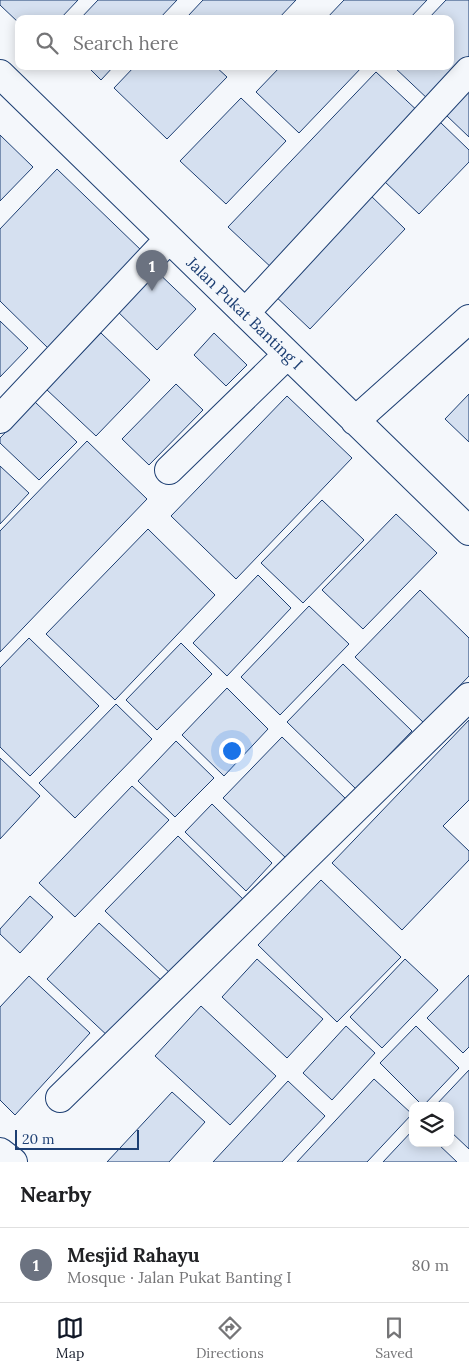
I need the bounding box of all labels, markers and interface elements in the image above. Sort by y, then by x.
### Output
search box [15,15,454,70]
icon: search [33,29,61,57]
text: Search here [73,31,179,55]
pin: 1 [136,250,168,291]
street label: Jalan Pukat Banting I [182,252,307,374]
your location [219,738,245,764]
map controls [409,1102,454,1147]
button: layers [409,1102,454,1147]
scale bar [15,1127,139,1150]
text: 20 m [22,1130,54,1148]
text: Nearby [20,1181,91,1208]
text: Mesjid Rahayu [67,1243,199,1267]
text: 1 [33,1255,39,1275]
text: 80 m [412,1255,449,1275]
text: Mosque · Jalan Pukat Banting I [67,1267,292,1287]
tab: Map [56,1314,84,1362]
tab: Directions [196,1314,264,1362]
tab: Saved [375,1314,413,1362]

